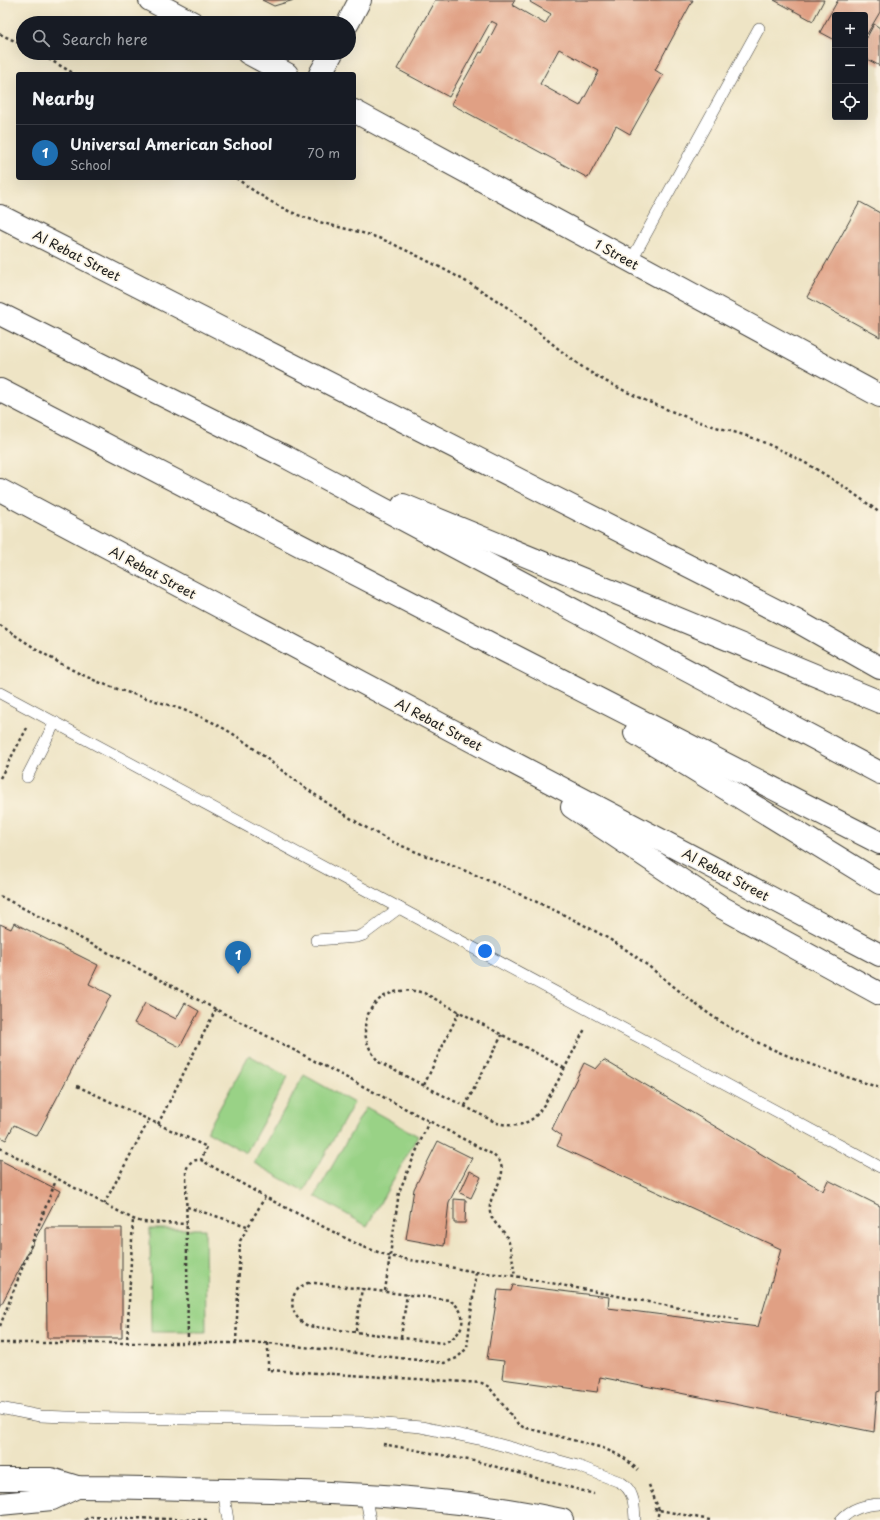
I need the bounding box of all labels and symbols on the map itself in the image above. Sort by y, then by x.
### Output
street label: Al Rebat Street [30,225,124,285]
street label: 1 Street [591,234,643,274]
street label: Al Rebat Street [106,541,200,603]
street label: Al Rebat Street [392,693,486,755]
street label: Al Rebat Street [679,843,773,905]
pin: 1 [225,941,251,974]
your location [475,941,495,961]

